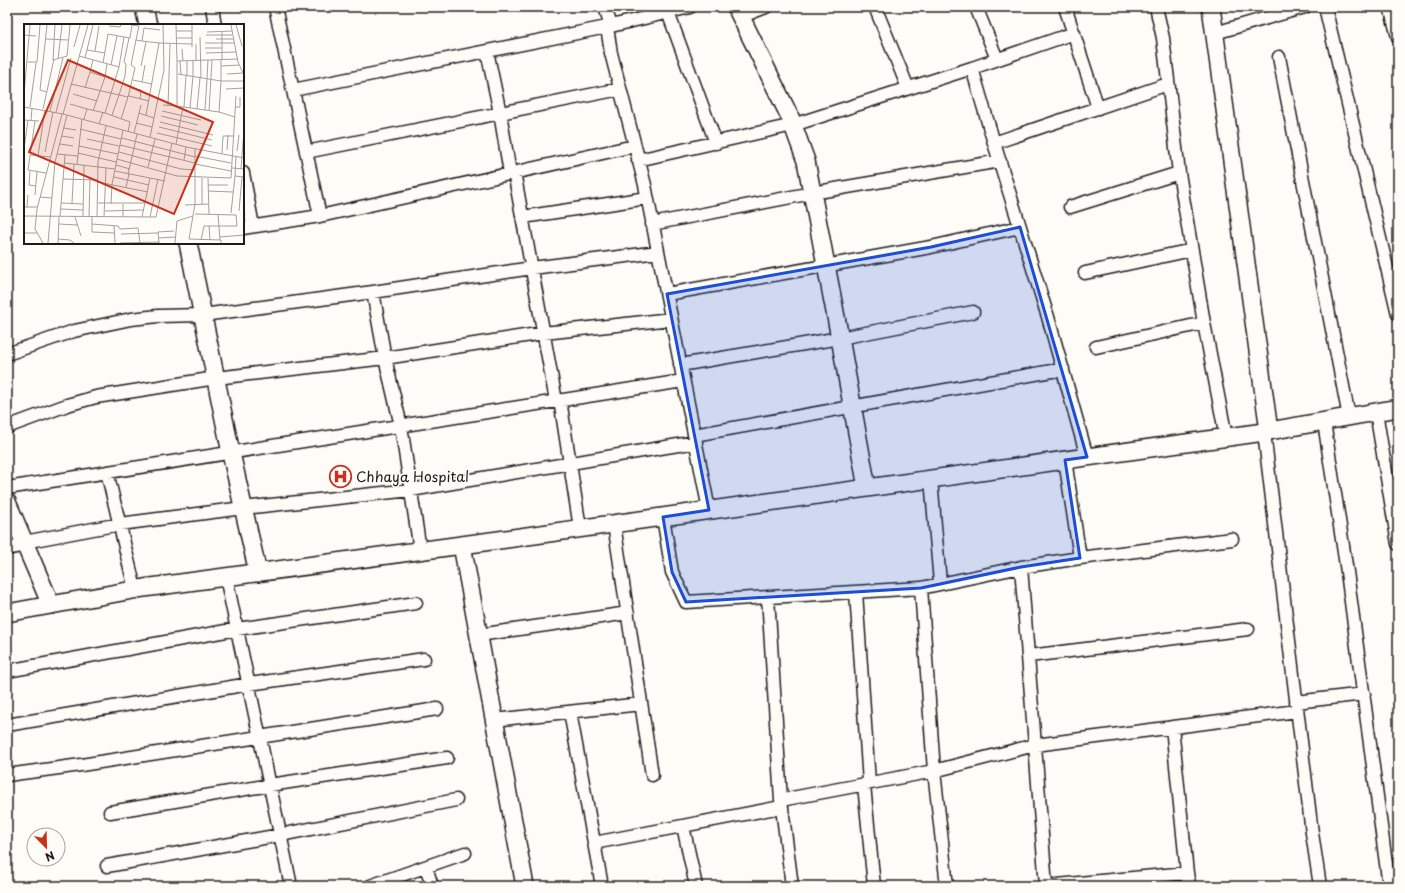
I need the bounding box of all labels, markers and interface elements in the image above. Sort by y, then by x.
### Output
inset map [24,24,244,244]
hospital icon: Chhaya Hospital [328,464,354,490]
place label: Chhaya Hospital [356,466,469,487]
north arrow [26,827,66,867]
text: N [43,847,57,866]

